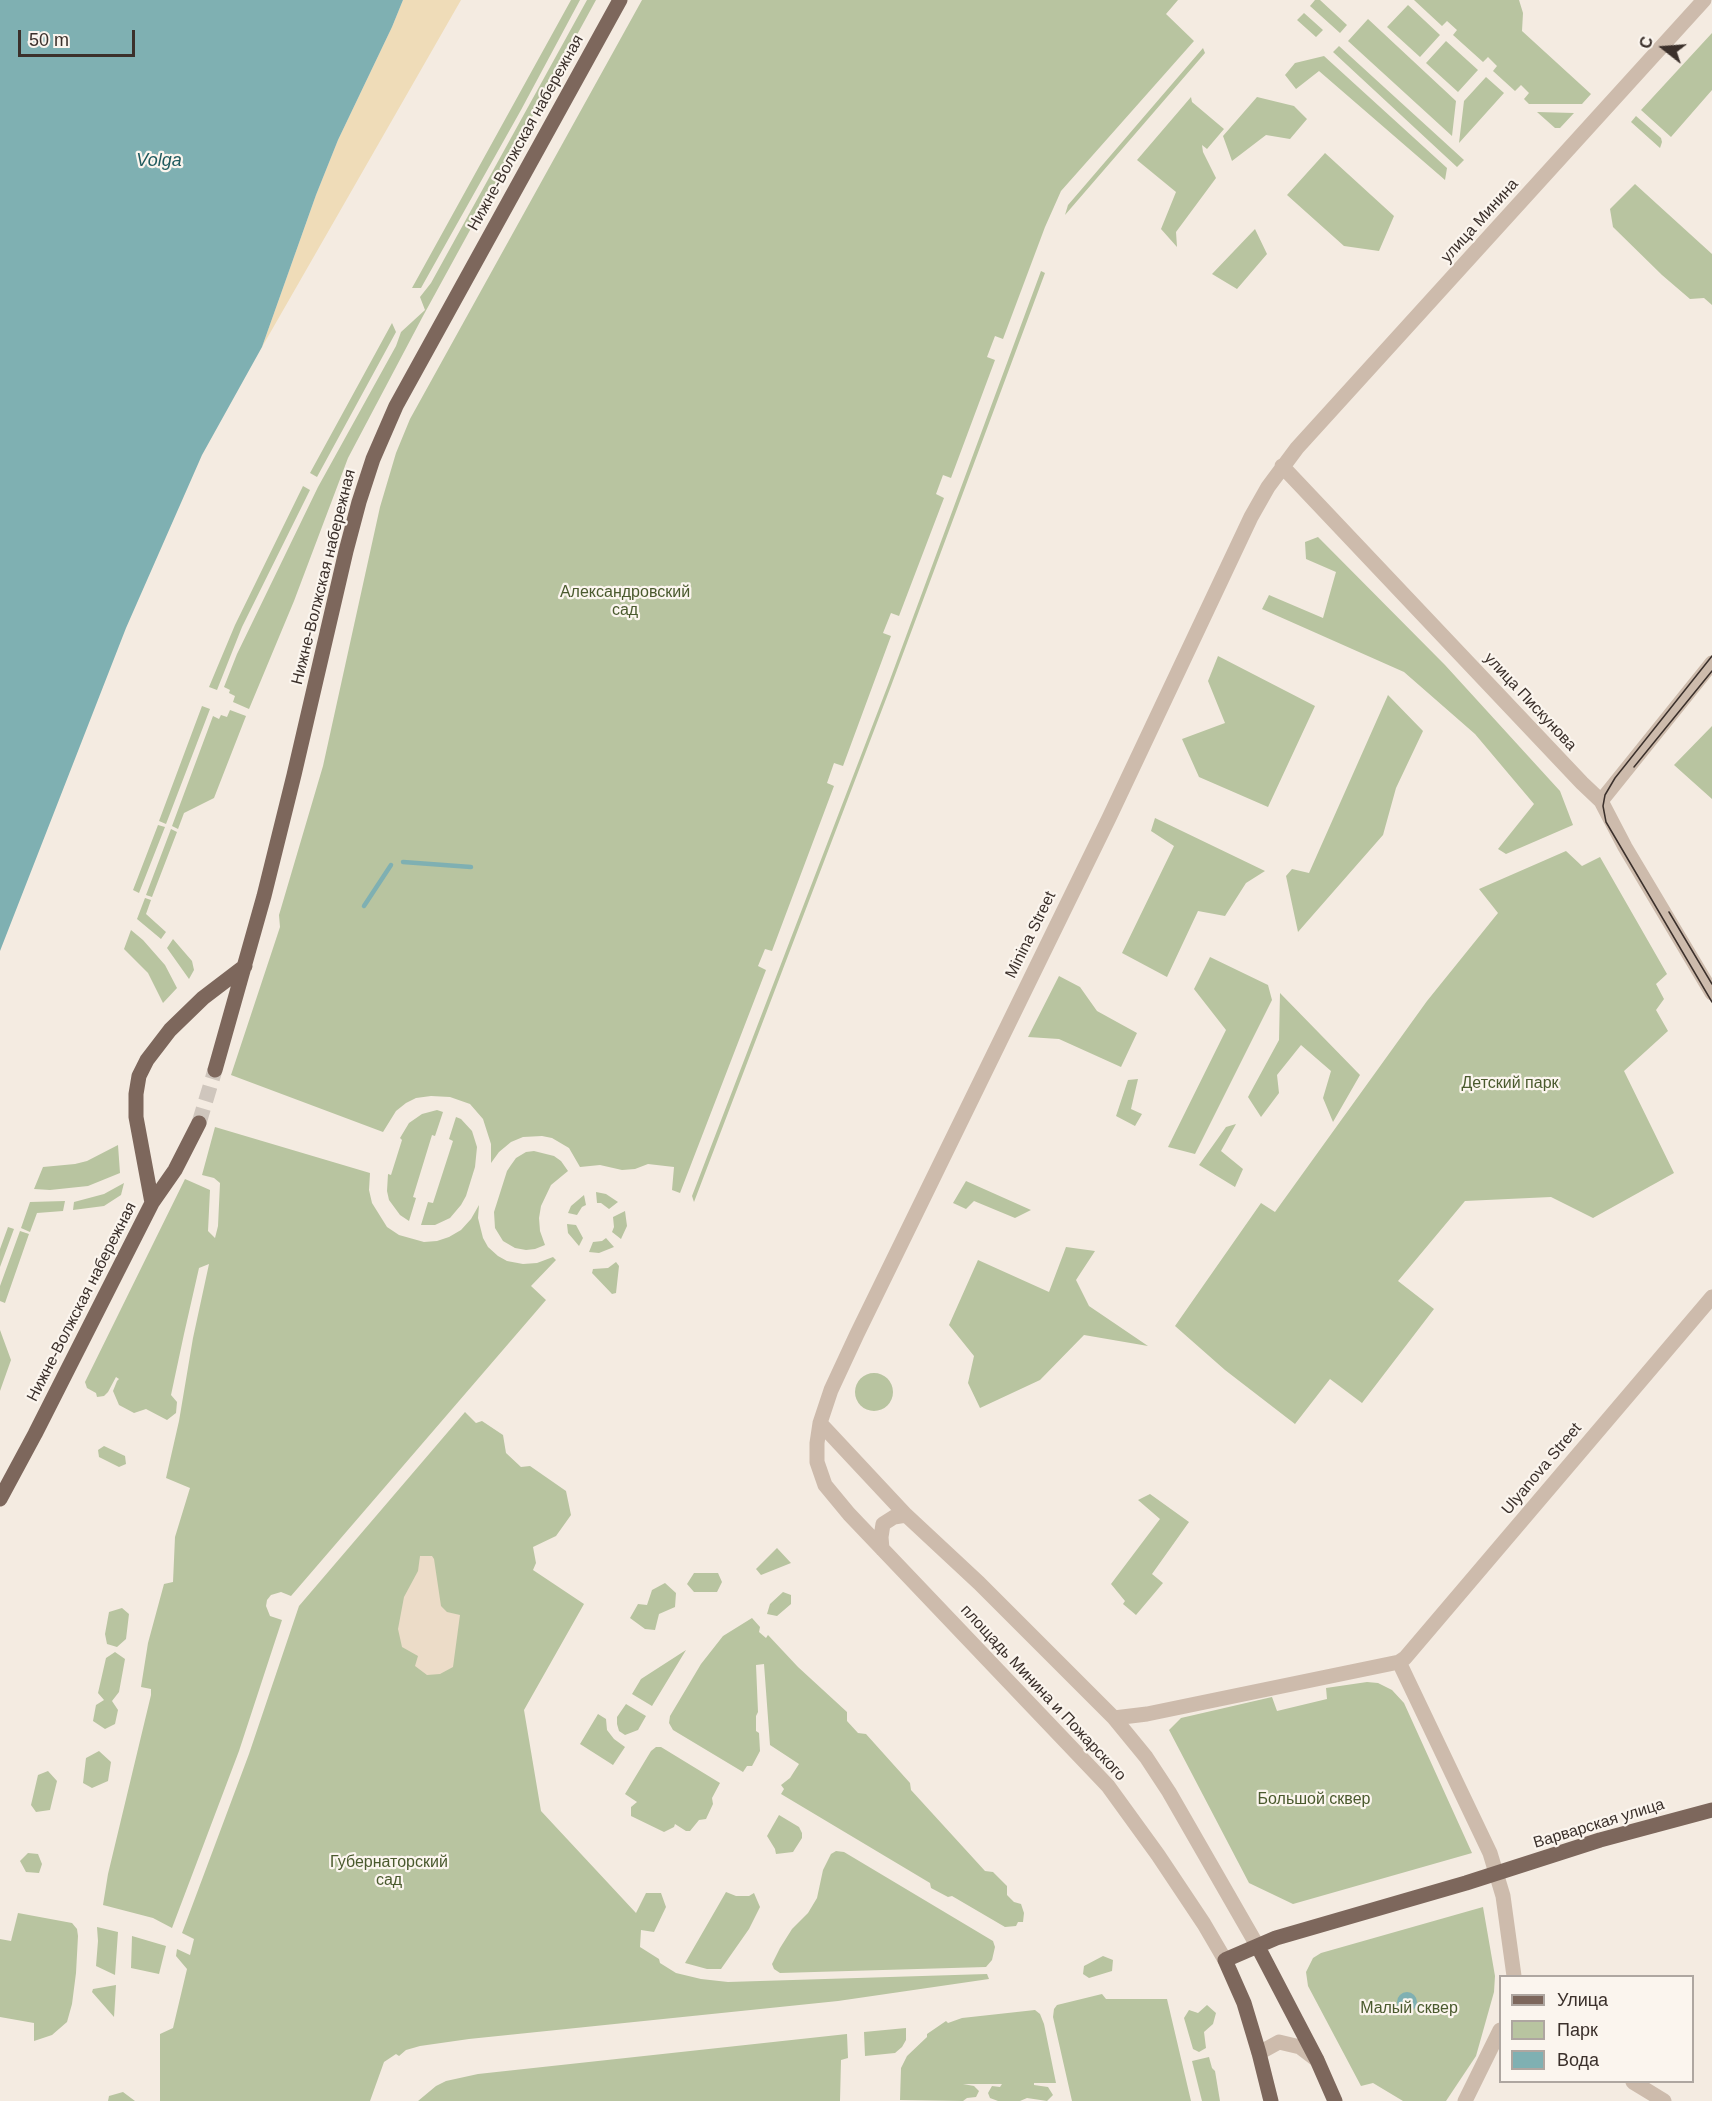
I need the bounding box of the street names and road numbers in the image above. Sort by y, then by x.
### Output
street label: Нижне-Волжская набережная [464,32,588,234]
street label: улица Минина [1437,175,1523,267]
street label: Нижне-Волжская набережная [288,467,360,687]
street label: улица Пискунова [1480,649,1580,755]
street label: Minina Street [1002,888,1060,982]
street label: Нижне-Волжская набережная [23,1199,141,1405]
street label: Ulyanova Street [1498,1419,1586,1519]
street label: площадь Минина и Пожарского [956,1601,1130,1785]
street label: Варварская улица [1531,1795,1667,1853]

